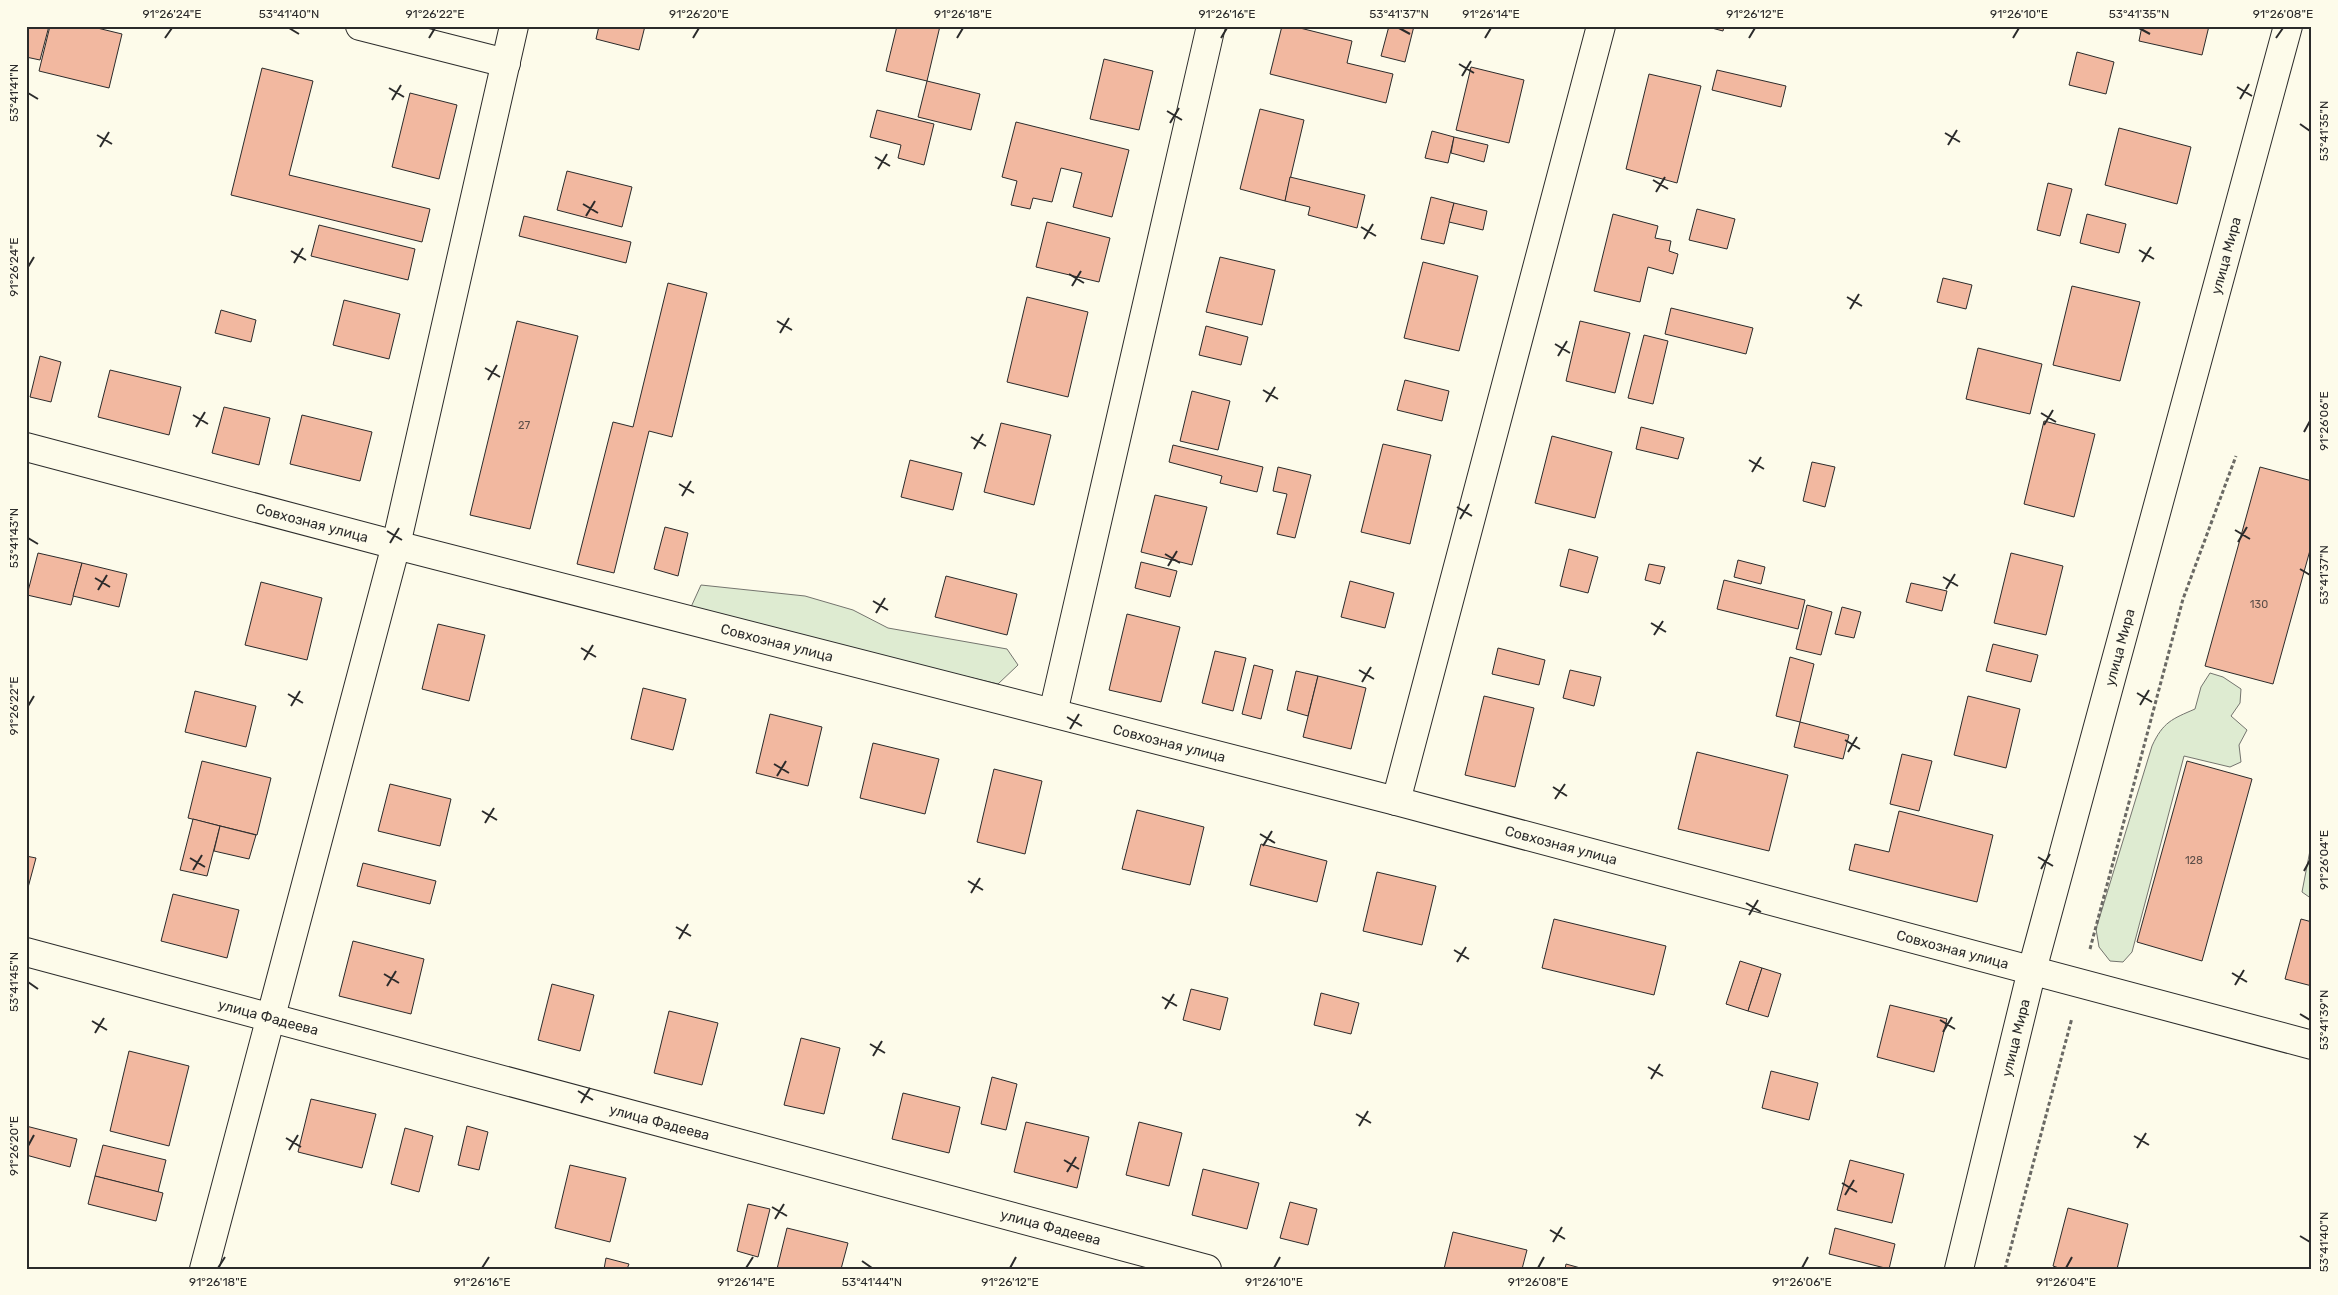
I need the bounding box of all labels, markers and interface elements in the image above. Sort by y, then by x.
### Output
text: 91°26'24"E [142,7,202,21]
text: 53°41'40"N [259,7,319,21]
text: 91°26'22"E [405,7,465,21]
text: 91°26'20"E [669,7,729,21]
text: 91°26'18"E [934,7,992,21]
text: 91°26'16"E [1198,7,1256,21]
text: 53°41'37"N [1369,7,1429,21]
text: 91°26'14"E [1462,7,1520,21]
text: 91°26'12"E [1726,7,1784,21]
text: 91°26'10"E [1990,7,2048,21]
text: 53°41'35"N [2109,7,2169,21]
text: 91°26'08"E [2253,7,2313,21]
text: 53°41'41"N [7,64,21,122]
text: 53°41'35"N [2317,101,2331,161]
street label: улица Мира [2208,215,2245,296]
text: 91°26'24"E [7,237,21,297]
text: 91°26'06"E [2317,391,2331,451]
house number: 27 [518,419,530,432]
street label: Совхозная улица [254,500,370,546]
text: 53°41'43"N [7,508,21,568]
text: 53°41'37"N [2317,545,2331,605]
house number: 130 [2250,598,2268,611]
street label: улица Мира [2101,607,2139,688]
street label: Совхозная улица [719,620,835,666]
text: 91°26'22"E [7,676,21,736]
street label: Совхозная улица [1111,721,1227,766]
street label: Совхозная улица [1503,822,1619,869]
text: 91°26'04"E [2317,830,2331,890]
house number: 128 [2185,854,2203,867]
street label: Совхозная улица [1894,927,2011,973]
text: 53°41'45"N [7,952,21,1012]
text: 53°41'39"N [2317,990,2331,1050]
street label: улица Фадеева [216,996,320,1039]
street label: улица Мира [1998,997,2034,1079]
street label: улица Фадеева [607,1101,711,1144]
text: 91°26'20"E [7,1116,21,1176]
street label: улица Фадеева [999,1206,1103,1249]
text: 53°41'40"N [2317,1212,2331,1272]
text: 91°26'18"E [189,1275,247,1289]
text: 91°26'16"E [453,1275,511,1289]
text: 91°26'14"E [717,1275,775,1289]
text: 53°41'44"N [842,1275,902,1289]
text: 91°26'12"E [981,1275,1039,1289]
text: 91°26'10"E [1245,1275,1303,1289]
text: 91°26'08"E [1508,1275,1568,1289]
text: 91°26'06"E [1772,1275,1832,1289]
text: 91°26'04"E [2036,1275,2096,1289]

